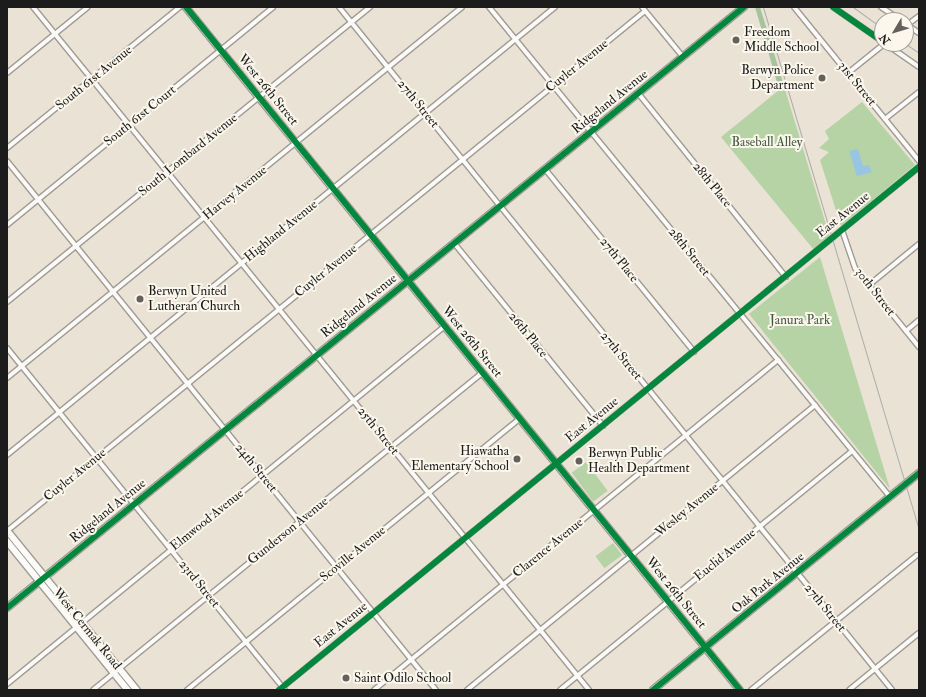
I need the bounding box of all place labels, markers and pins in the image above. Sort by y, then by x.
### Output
place label: Freedom Middle School [744,25,819,56]
marker: Freedom Middle School [731,35,741,45]
place label: Berwyn Police Department [741,63,814,94]
marker: Berwyn Police Department [817,73,827,83]
place label: Berwyn United Lutheran Church [148,284,240,315]
marker: Berwyn United Lutheran Church [135,294,145,304]
place label: Hiawatha Elementary School [411,444,509,475]
place label: Berwyn Public Health Department [588,446,690,477]
marker: Hiawatha Elementary School [512,454,522,464]
marker: Berwyn Public Health Department [573,455,585,467]
place label: Saint Odilo School [354,670,451,686]
marker: Saint Odilo School [341,673,351,683]

